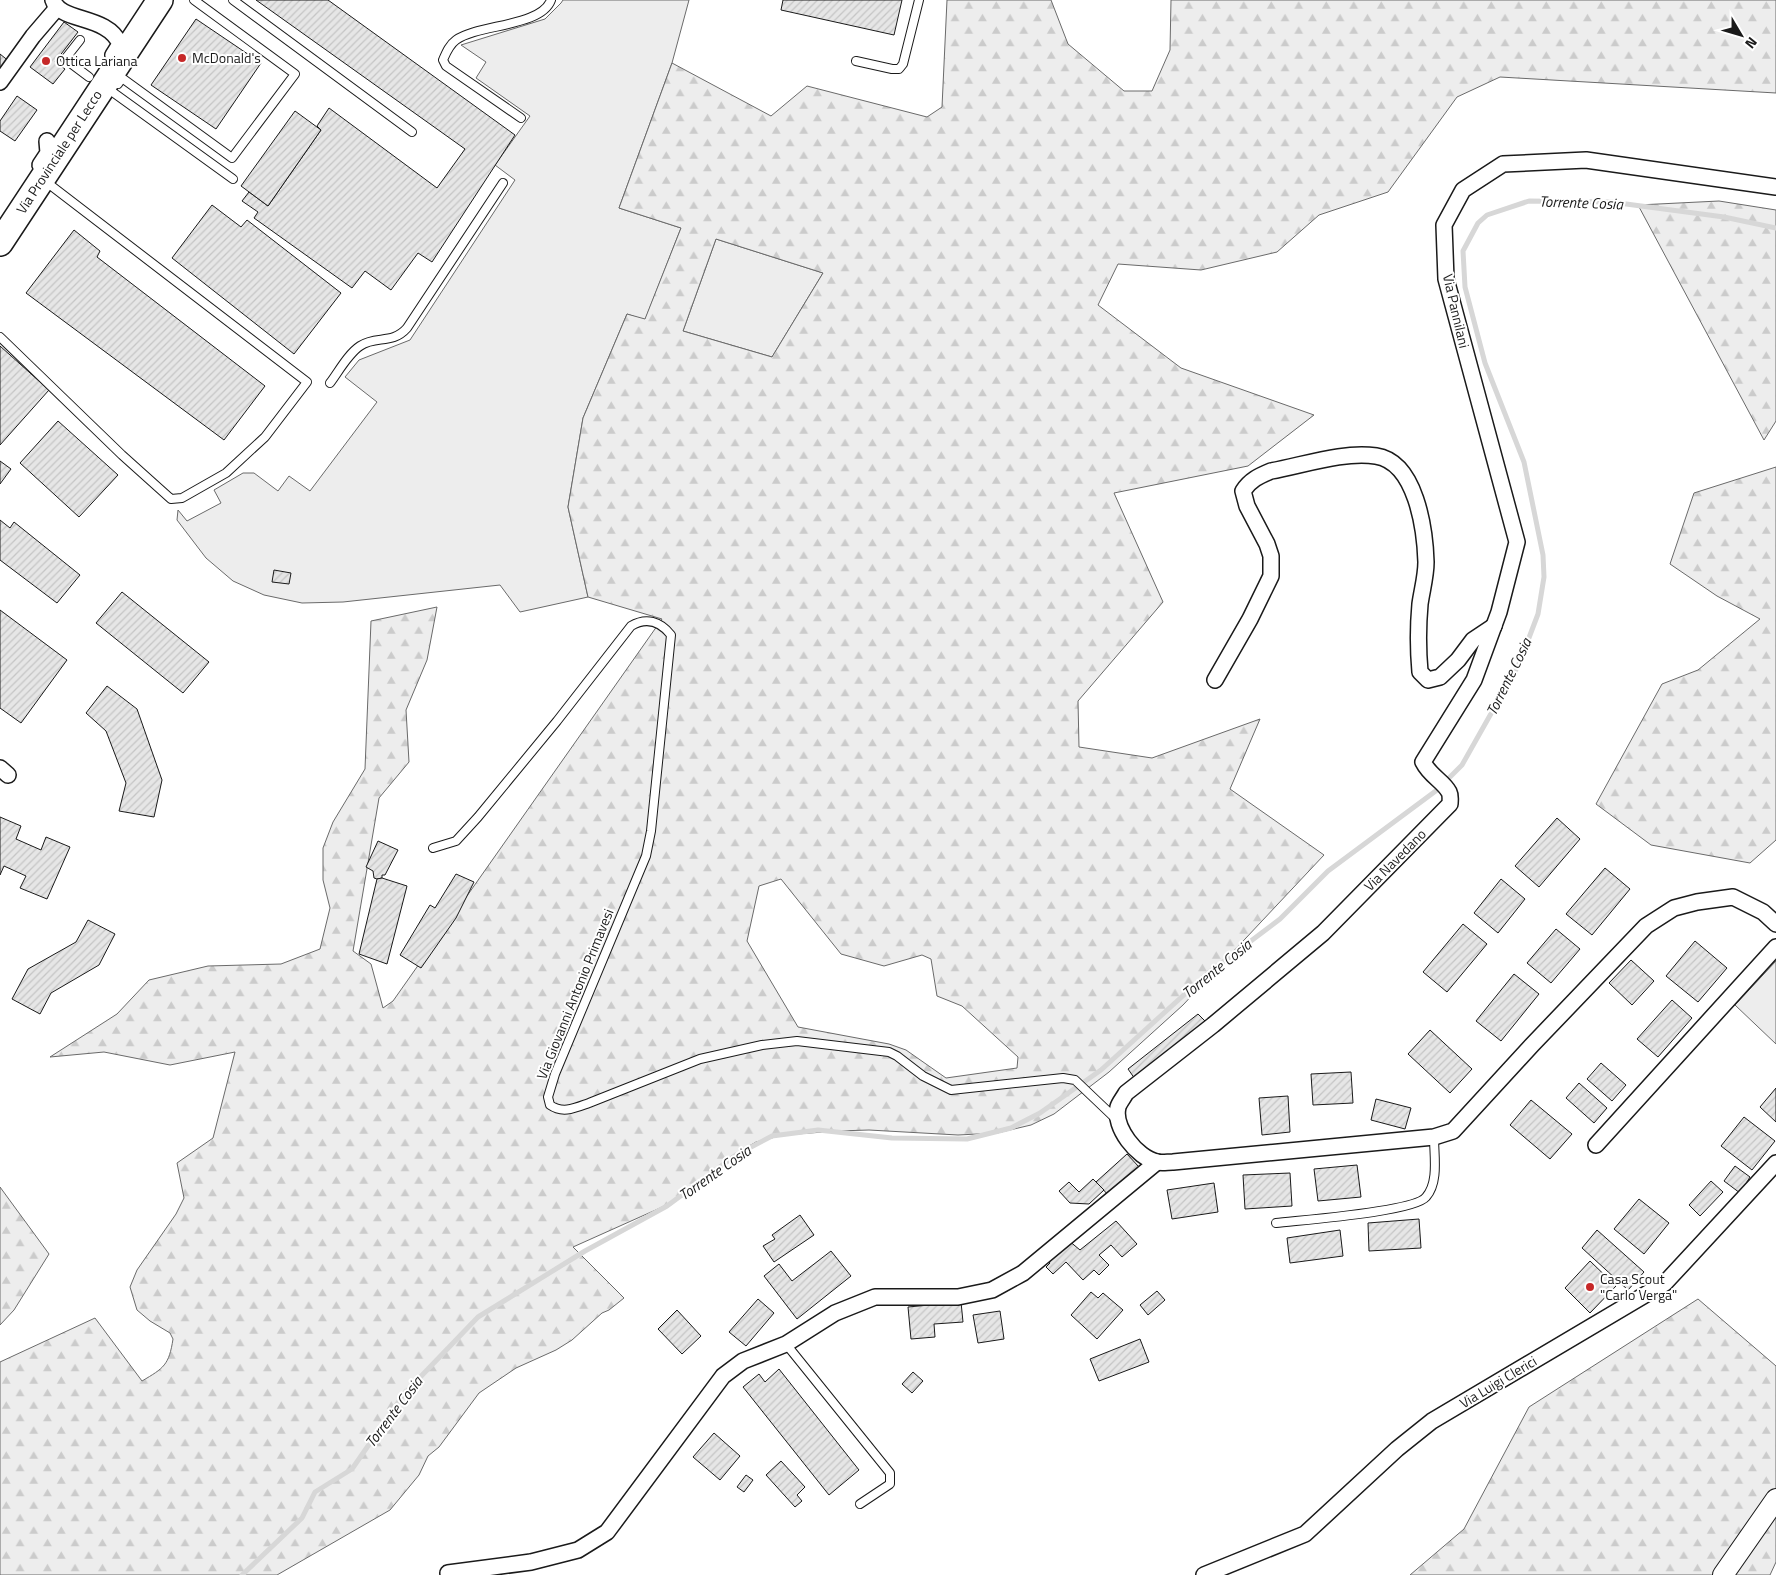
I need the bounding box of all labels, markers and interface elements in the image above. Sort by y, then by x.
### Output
north arrow [1716,10,1766,60]
text: N [1740,33,1763,54]
place label: McDonald's [192,47,261,68]
place label: Ottica Lariana [56,50,138,71]
marker: McDonald's [176,52,188,64]
marker: Ottica Lariana [40,55,52,67]
street label: Via Provinciale per Lecco [11,86,107,218]
water label: Torrente Cosia [1539,190,1625,216]
street label: Via Pannilani [1438,272,1475,350]
water label: Torrente Cosia [1480,633,1538,719]
street label: Via Navedano [1359,824,1431,896]
street label: Via Giovanni Antonio Primavesi [531,905,618,1082]
water label: Torrente Cosia [1177,932,1258,1004]
water label: Torrente Cosia [674,1138,757,1206]
place label: Casa Scout "Carlo Verga" [1600,1268,1677,1305]
marker: Casa Scout "Carlo Verga" [1584,1281,1596,1293]
street label: Via Luigi Clerici [1455,1350,1540,1413]
water label: Torrente Cosia [359,1370,429,1452]

